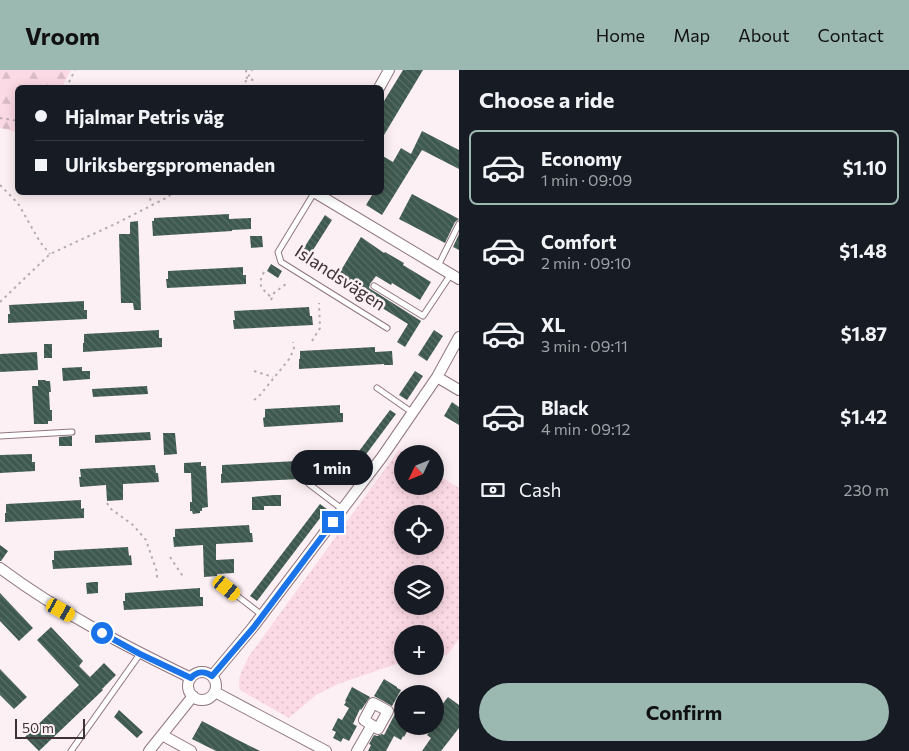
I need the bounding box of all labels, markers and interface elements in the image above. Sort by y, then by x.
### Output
text: Vroom [25,21,100,50]
text: Home [596,24,645,46]
text: Map [673,24,710,46]
text: About [738,24,790,46]
text: Contact [818,24,884,46]
text: Choose a ride [479,86,614,113]
text: Hjalmar Petris väg [65,105,224,128]
icon: car [481,145,526,190]
text: Economy [541,147,622,170]
text: Ulriksbergspromenaden [65,153,275,176]
text: $1.10 [843,156,887,179]
text: 1 min · 09:09 [541,170,632,189]
icon: car [481,228,526,273]
text: Comfort [541,230,617,253]
text: $1.48 [839,239,887,262]
street label: Islandsvägen [291,240,390,315]
text: 2 min · 09:10 [541,253,631,272]
icon: car [481,311,526,356]
text: XL [541,313,566,336]
text: $1.87 [841,322,887,345]
text: 3 min · 09:11 [541,336,628,355]
icon: car [481,394,526,439]
text: Black [541,396,589,419]
text: $1.42 [840,405,887,428]
text: 4 min · 09:12 [541,419,630,438]
north arrow [394,445,444,495]
map controls [394,445,444,735]
callout: 1 min [292,450,374,484]
text: 1 min [313,458,351,477]
icon: cash [479,476,507,504]
text: Cash [519,478,561,501]
text: 230 m [844,480,889,499]
button: locate [394,505,444,555]
route end [322,511,344,533]
button: layers [394,565,444,615]
car [210,573,243,603]
car [44,596,77,624]
route start [91,622,113,644]
button: + [394,625,444,675]
button: Confirm [479,683,889,741]
button: − [394,685,444,735]
scale bar [15,716,85,739]
text: 50 m [22,719,54,736]

